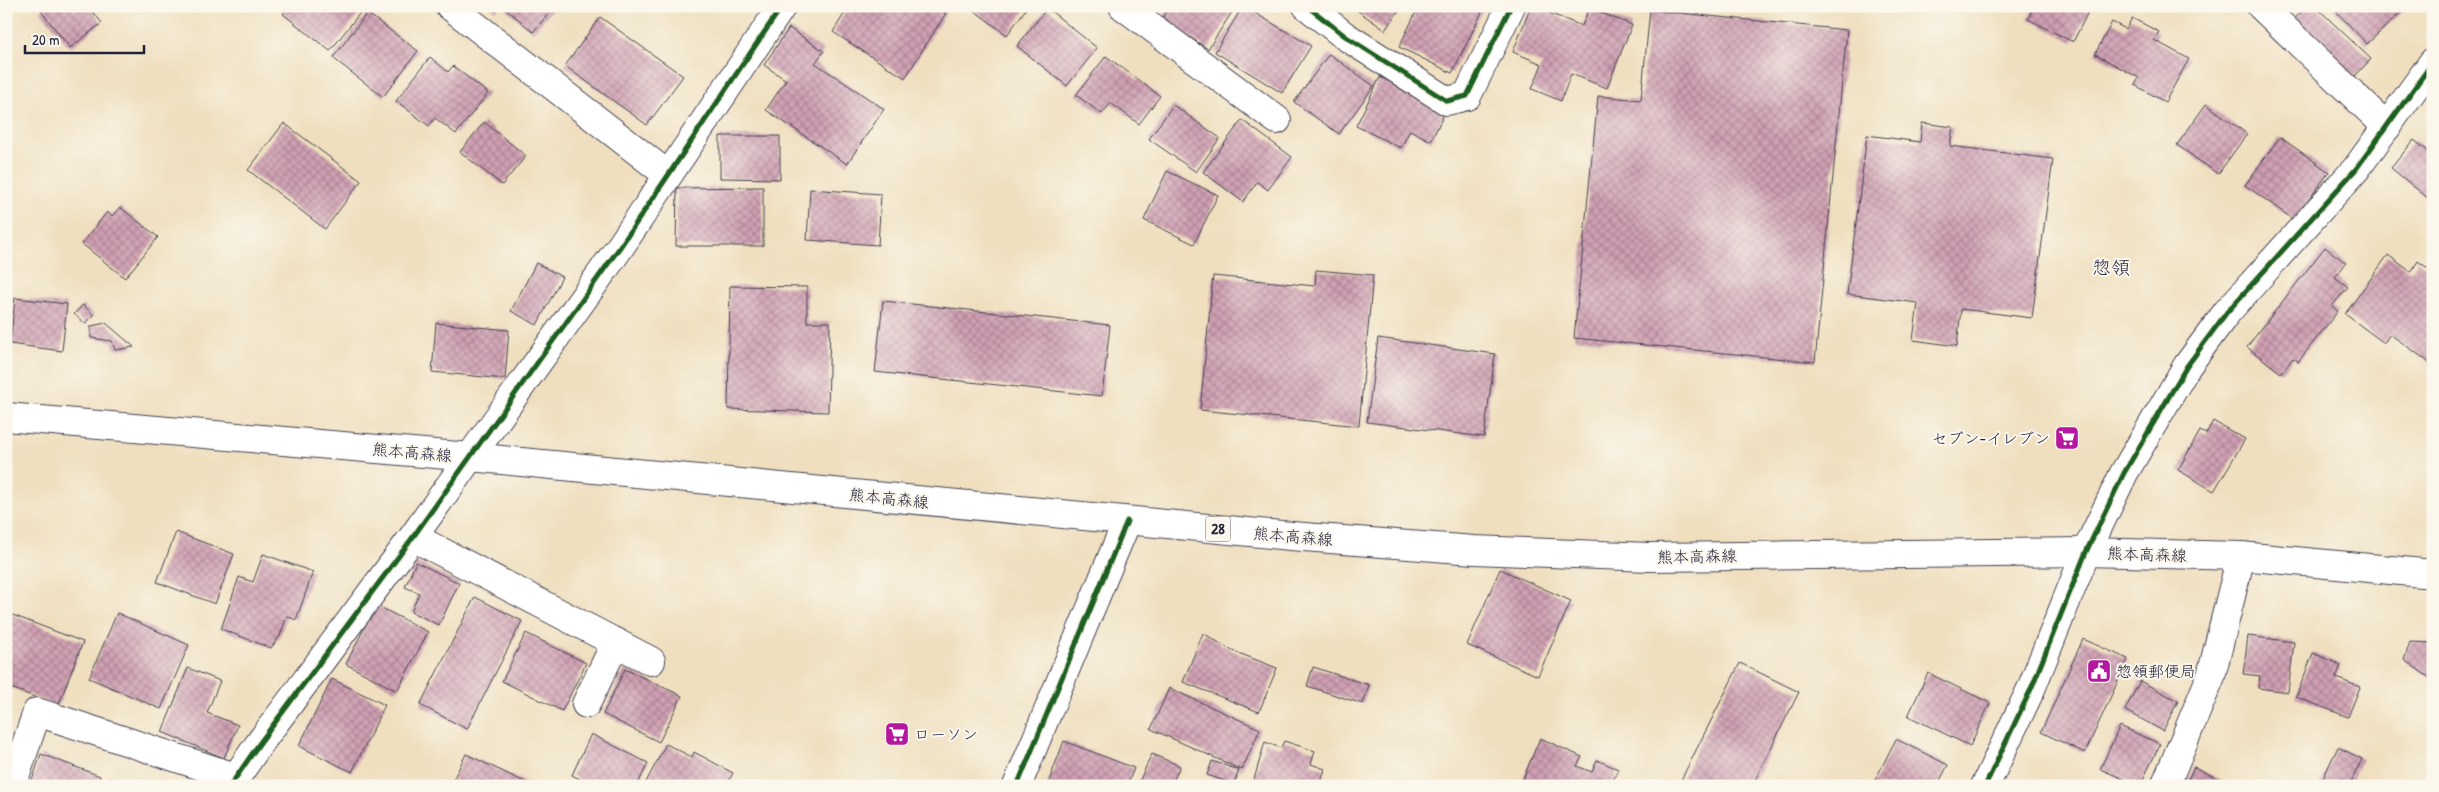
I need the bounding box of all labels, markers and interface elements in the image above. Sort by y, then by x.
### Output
scale bar [25,22,144,54]
text: 20 m [32,29,59,50]
district label: 惣領 [2092,254,2130,280]
supermarket icon: セブン-イレブン [2054,425,2080,451]
place label: セブン-イレブン [1932,427,2050,449]
street label: 熊本高森線 [371,438,453,466]
street label: 熊本高森線 [848,483,930,513]
road number: 28 [1206,516,1230,542]
street label: 熊本高森線 [1252,522,1334,550]
street label: 熊本高森線 [2107,542,2187,566]
street label: 熊本高森線 [1657,544,1737,568]
public building icon: 惣領郵便局 [2086,658,2112,684]
place label: 惣領郵便局 [2116,660,2196,682]
supermarket icon: ローソン [884,721,910,747]
place label: ローソン [914,723,978,745]

